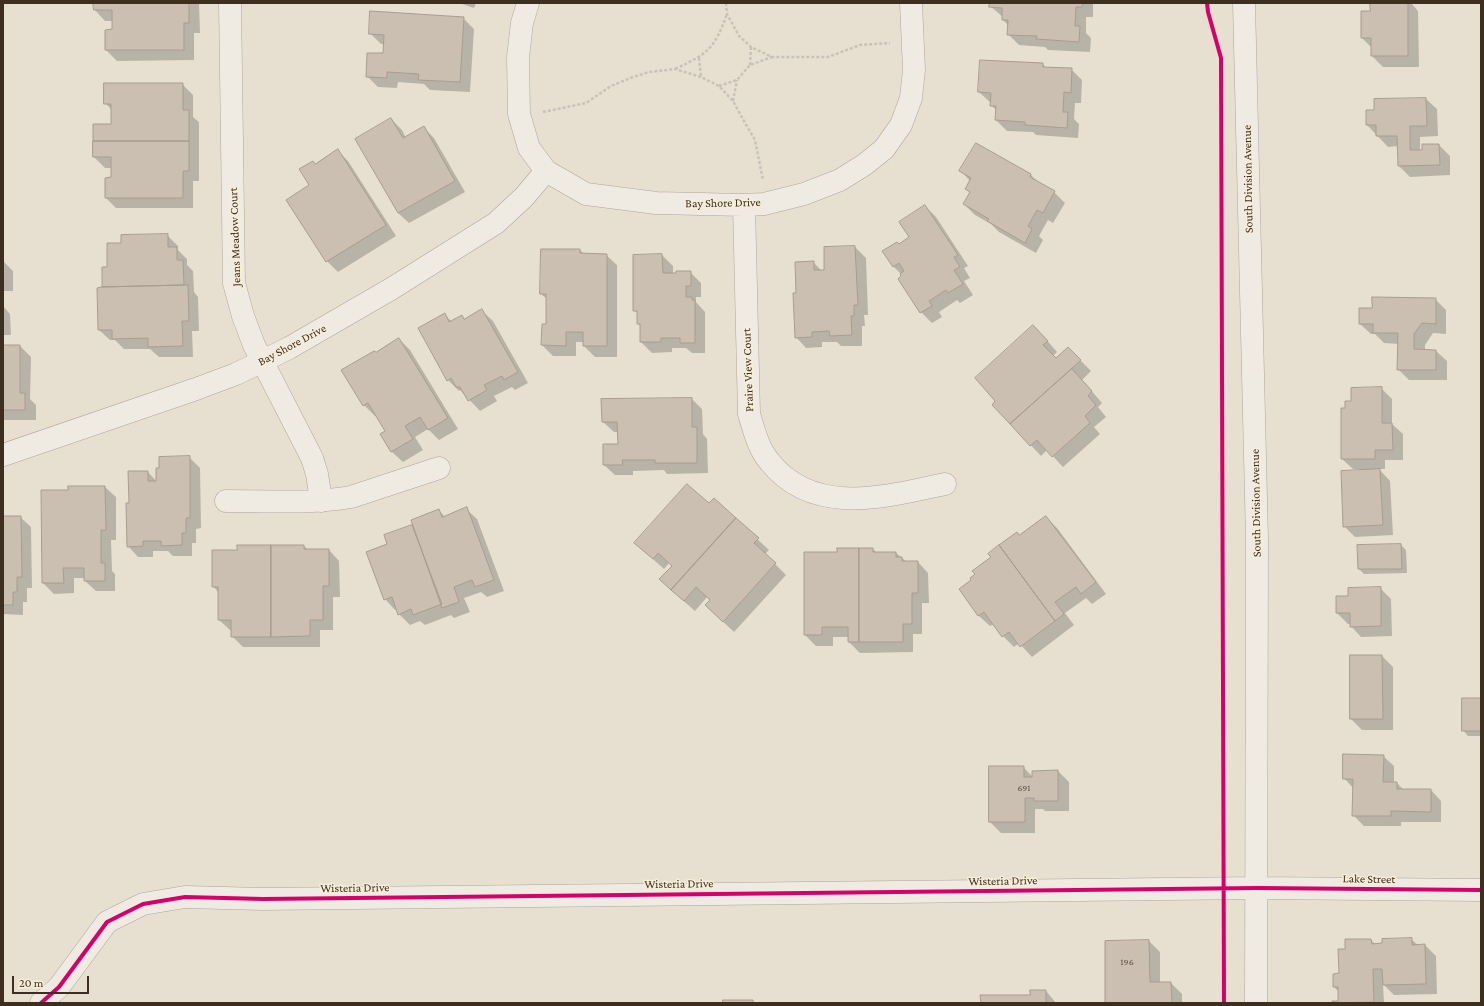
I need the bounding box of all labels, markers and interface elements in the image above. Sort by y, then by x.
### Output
street label: South Division Avenue [1240,125,1256,233]
street label: Jeans Meadow Court [226,187,244,287]
street label: Bay Shore Drive [685,195,761,211]
street label: Bay Shore Drive [255,321,329,369]
street label: Praire View Court [739,328,757,412]
street label: South Division Avenue [1248,449,1264,557]
house number: 691 [1017,782,1031,794]
street label: Lake Street [1342,871,1396,887]
street label: Wisteria Drive [968,873,1038,889]
street label: Wisteria Drive [644,876,714,892]
street label: Wisteria Drive [320,880,390,896]
house number: 196 [1120,956,1134,968]
scale bar [14,968,91,994]
text: 20 m [19,976,43,990]

